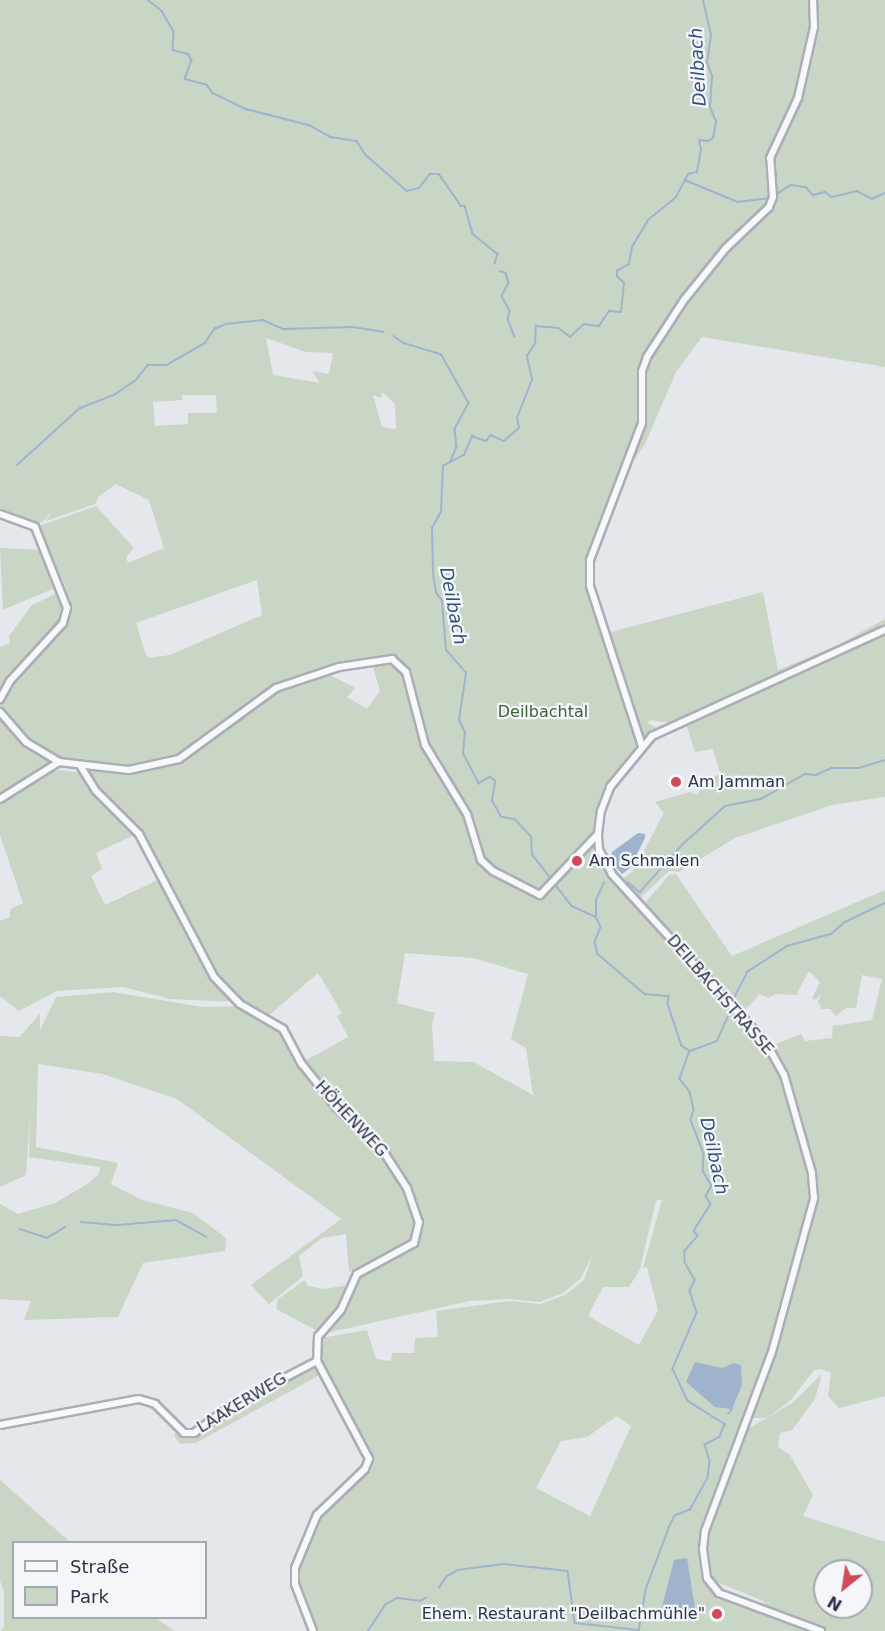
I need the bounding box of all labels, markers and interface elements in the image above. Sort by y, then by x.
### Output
water label: Deilbach [685,27,711,107]
water label: Deilbach [435,565,471,647]
park label: Deilbachtal [498,702,588,722]
place label: Am Jamman [688,772,785,792]
marker: Am Jamman [669,775,683,789]
place label: Am Schmalen [589,851,700,871]
marker: Am Schmalen [570,854,584,868]
street label: DEILBACHSTRASSE [663,931,777,1059]
street label: HÖHENWEG [311,1077,391,1161]
water label: Deilbach [695,1115,733,1197]
street label: LAAKERWEG [194,1369,290,1437]
legend [12,1541,207,1619]
text: Straße [70,1556,129,1577]
north arrow [813,1559,873,1619]
text: Park [70,1586,109,1607]
text: N [824,1592,845,1615]
place label: Ehem. Restaurant "Deilbachmühle" [422,1604,705,1624]
marker: Ehem. Restaurant "Deilbachmühle" [710,1607,724,1621]

